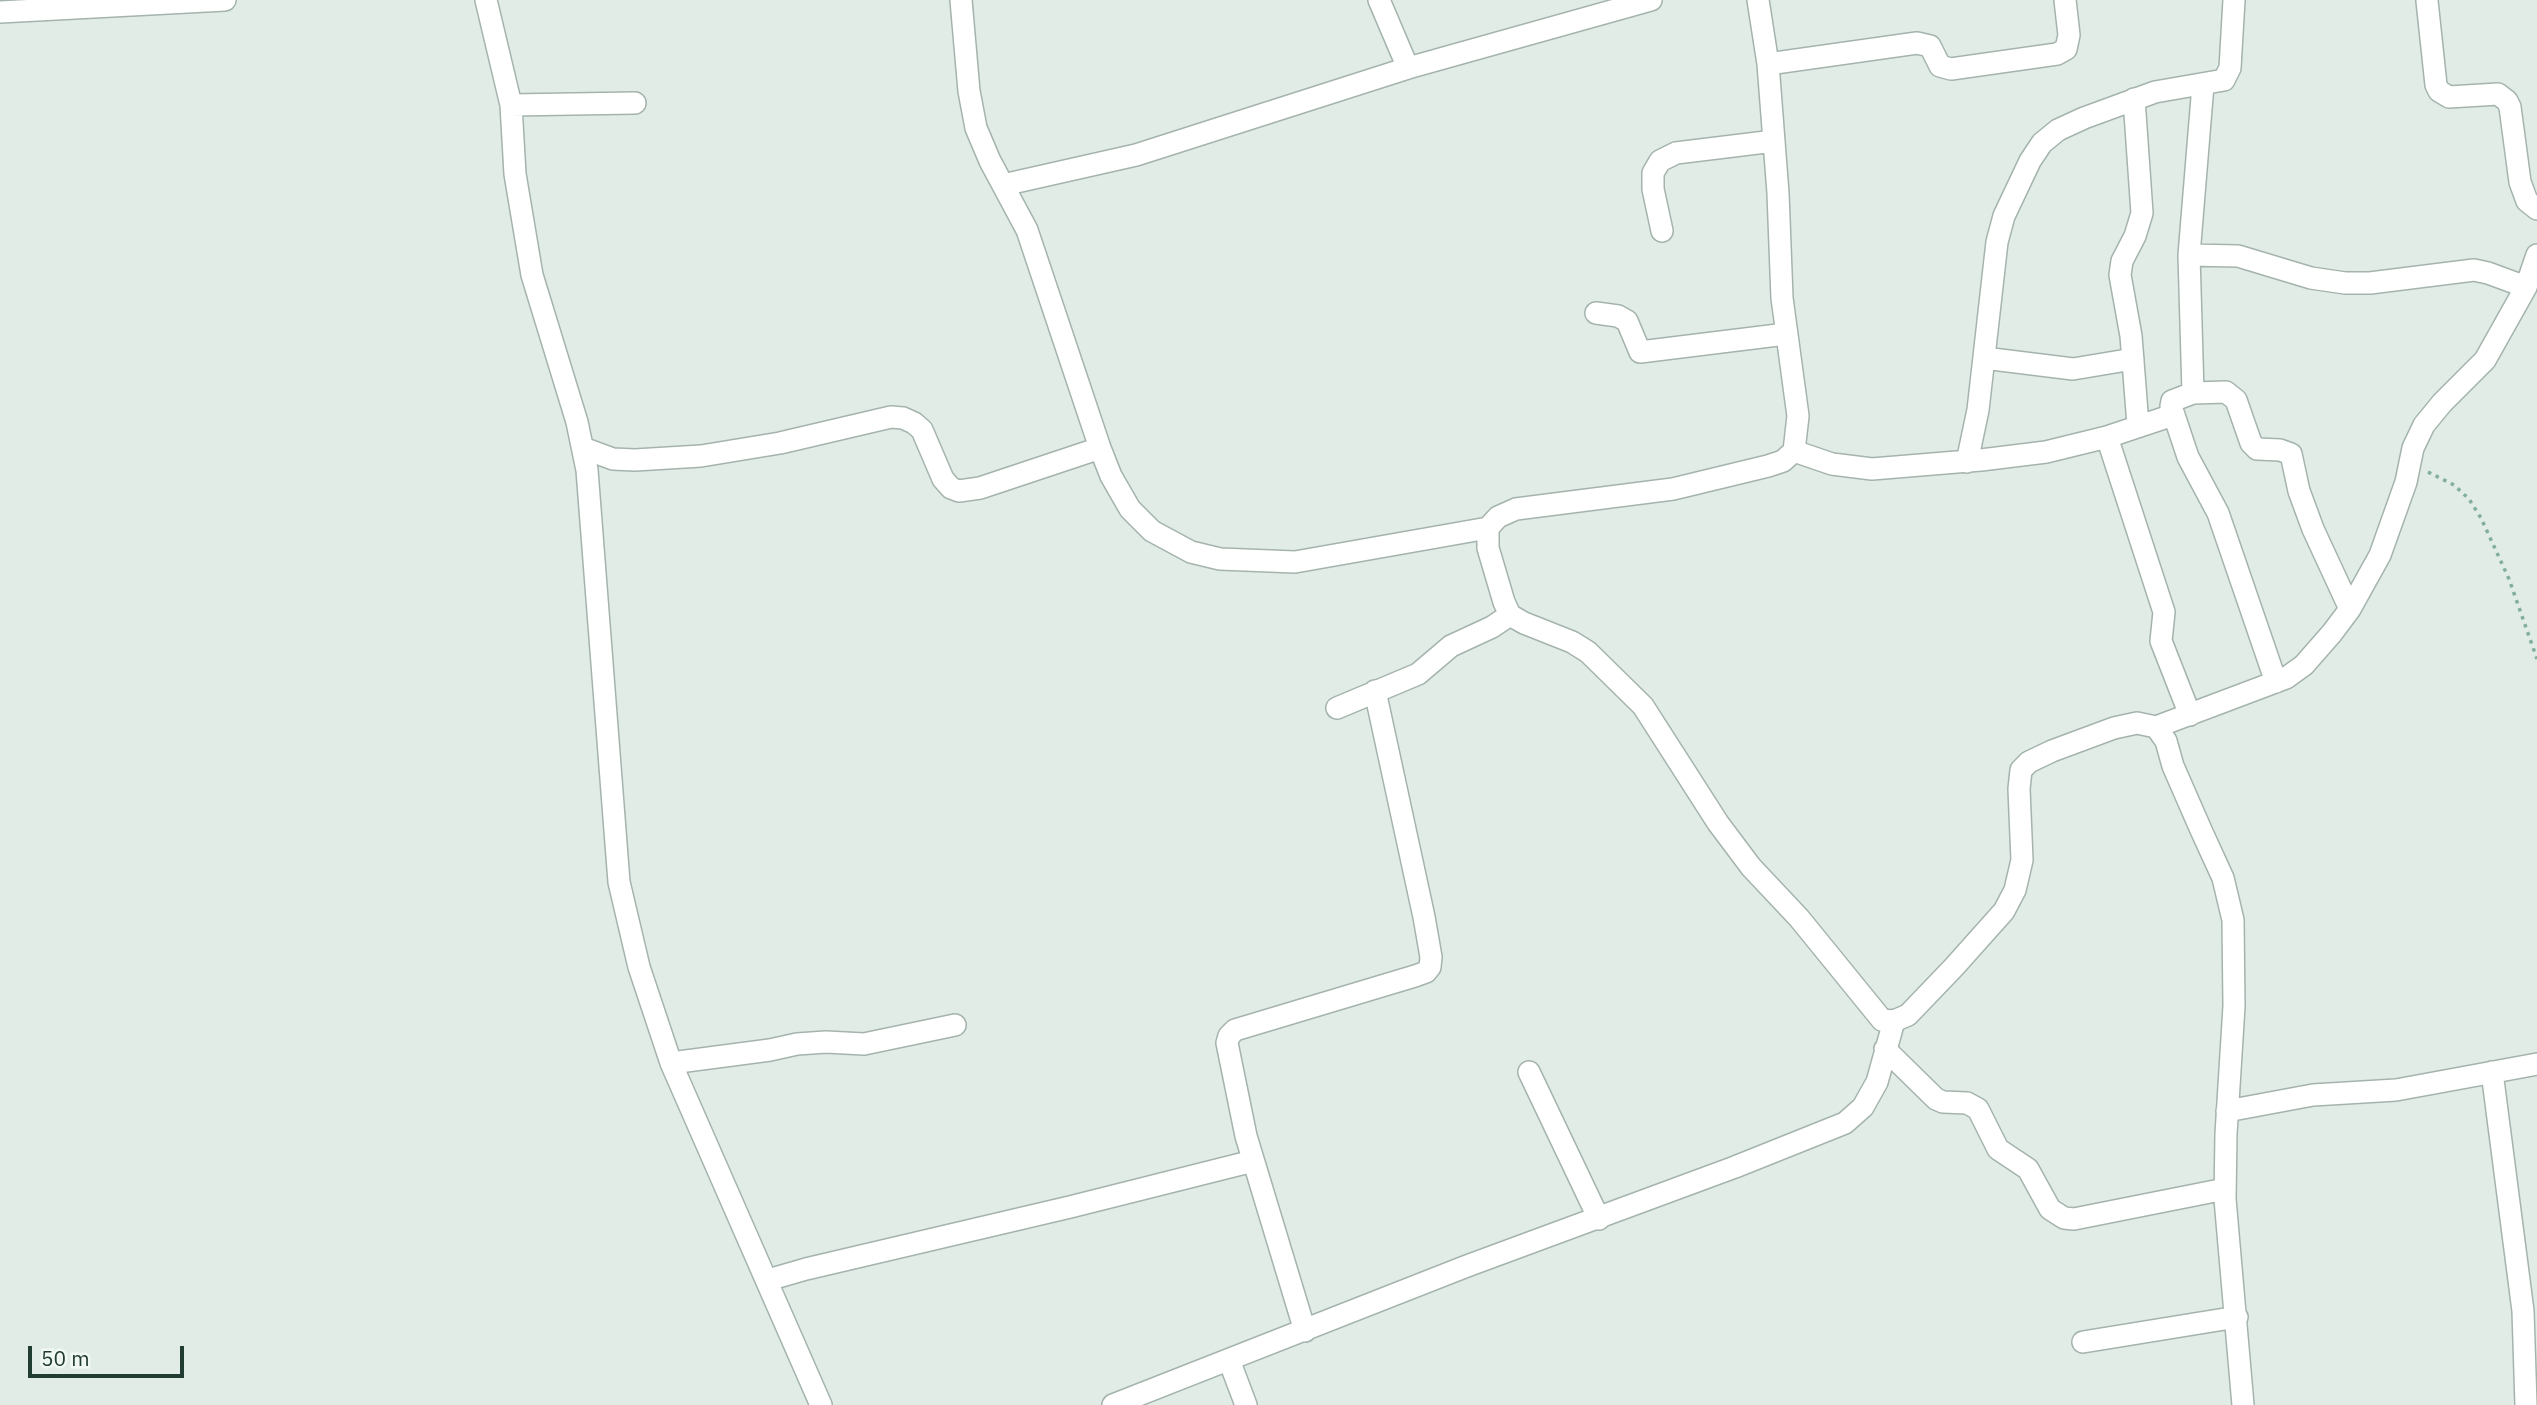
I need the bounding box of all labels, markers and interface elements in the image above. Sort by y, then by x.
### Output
scale bar [32,1332,187,1376]
text: 50 m [41,1344,90,1372]

